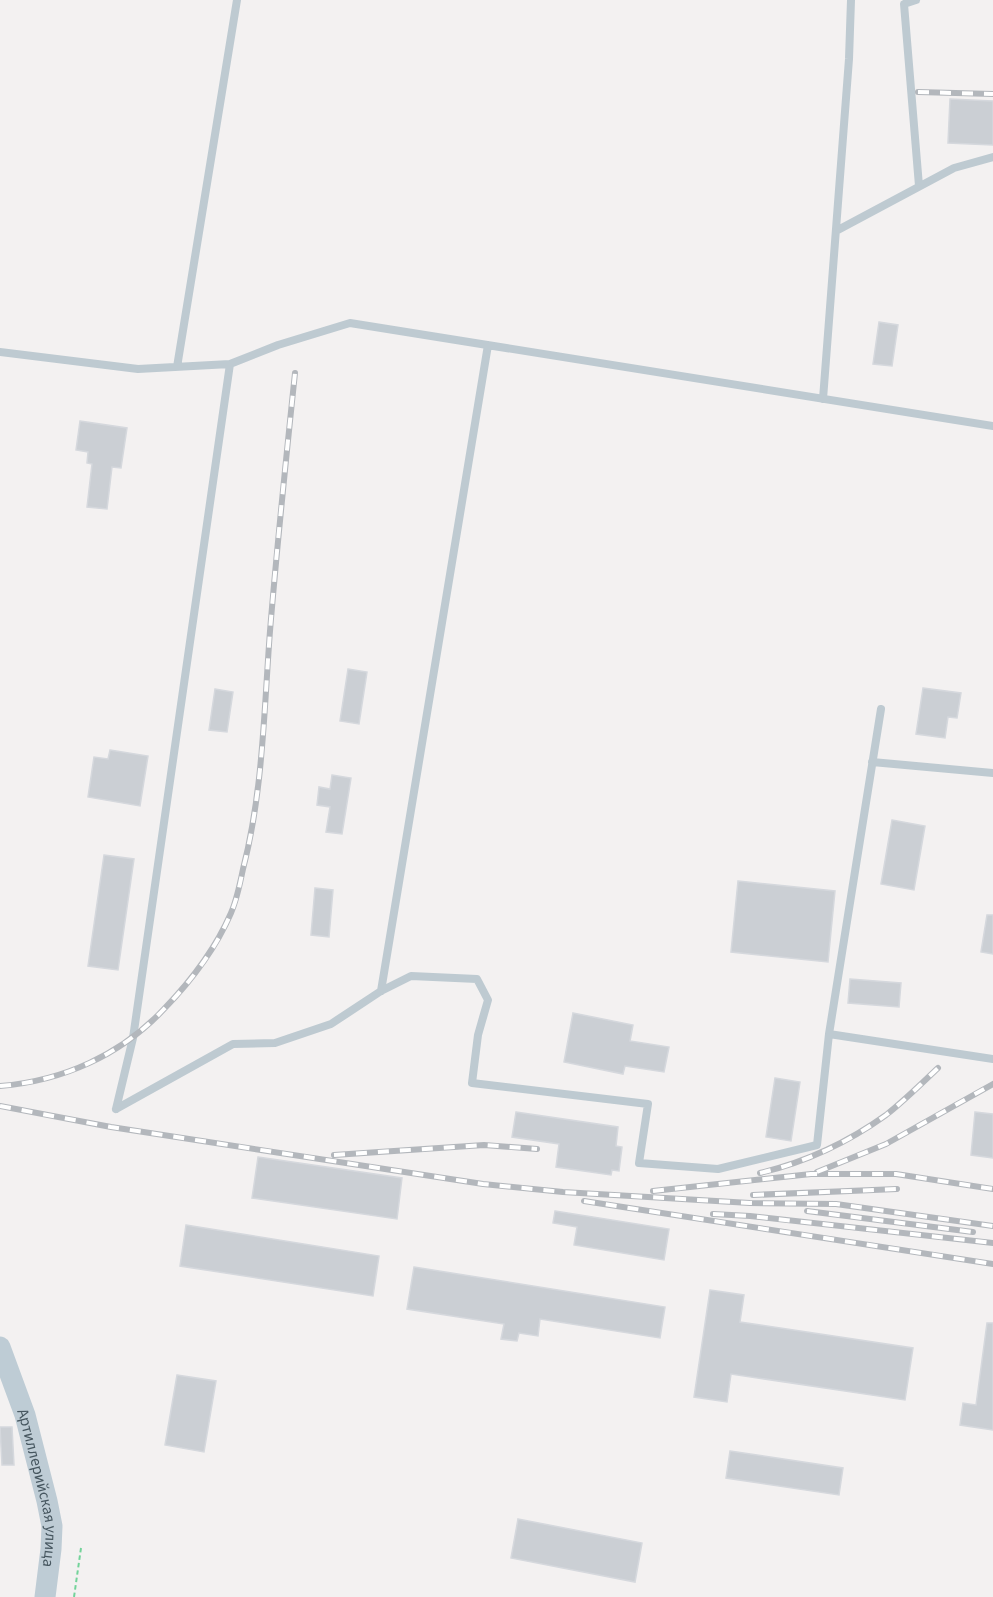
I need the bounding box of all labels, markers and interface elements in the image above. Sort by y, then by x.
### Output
street label: Артиллерийская улица [11,1405,62,1568]

